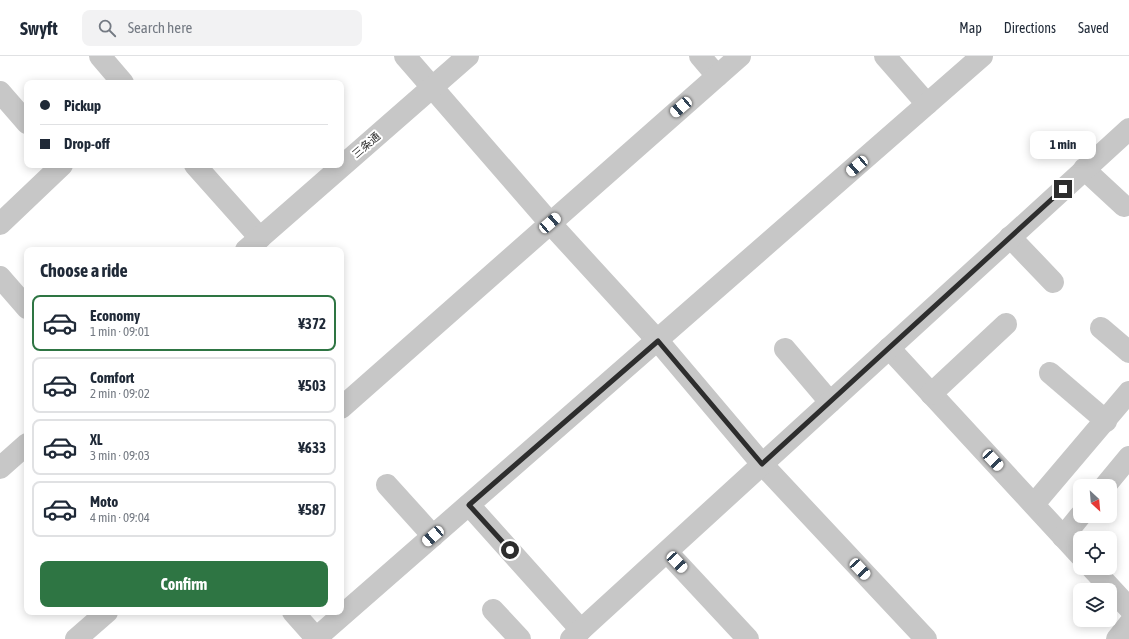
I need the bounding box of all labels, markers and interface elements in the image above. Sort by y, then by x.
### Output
search box [82,10,362,46]
text: Swyft [20,17,58,39]
icon: search [96,17,118,39]
text: Search here [128,19,192,36]
text: Map [959,20,982,36]
text: Directions [1004,20,1056,36]
text: Saved [1078,20,1109,36]
car [668,95,694,119]
text: Pickup [64,97,101,114]
street label: 三条通 [350,130,382,160]
callout: 1 min [1030,131,1096,159]
text: Drop-off [64,135,110,152]
text: 1 min [1050,137,1076,152]
car [844,154,870,178]
route end [1054,180,1072,198]
car [537,211,563,235]
text: Choose a ride [40,260,128,281]
icon: car [42,305,78,341]
text: Economy [90,307,140,324]
text: ¥372 [298,315,326,332]
text: 1 min · 09:01 [90,324,150,339]
icon: car [42,367,78,403]
text: Comfort [90,369,134,386]
text: ¥503 [298,377,326,394]
text: 2 min · 09:02 [90,386,150,401]
icon: car [42,429,78,465]
text: XL [90,431,103,448]
text: ¥633 [298,439,326,456]
car [980,447,1006,473]
text: 3 min · 09:03 [90,448,150,463]
north arrow [1073,479,1117,523]
map controls [1073,479,1117,627]
icon: car [42,491,78,527]
text: Moto [90,493,118,510]
text: ¥587 [298,501,326,518]
text: 4 min · 09:04 [90,510,150,525]
car [420,524,446,548]
button: locate [1073,531,1117,575]
route start [501,541,519,559]
car [664,549,690,575]
car [847,556,873,582]
button: Confirm [40,561,328,607]
button: layers [1073,583,1117,627]

